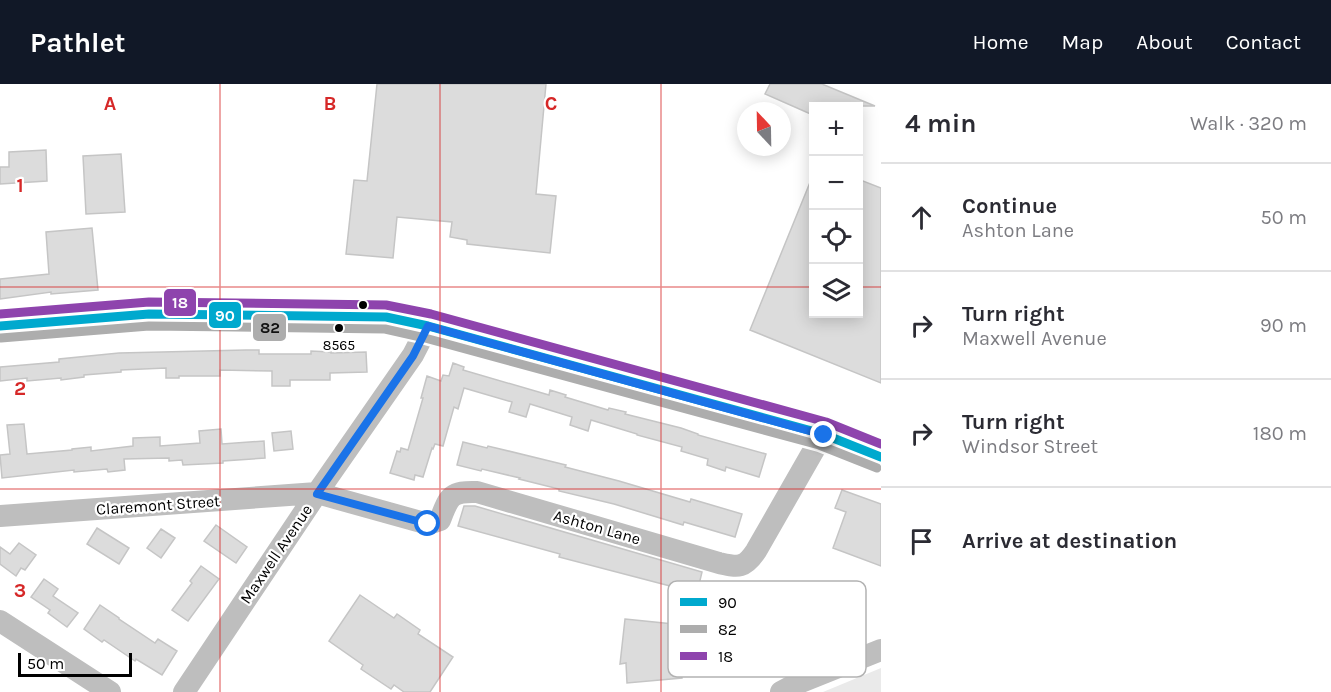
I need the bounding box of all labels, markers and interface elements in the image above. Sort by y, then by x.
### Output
text: Pathlet [30,26,126,59]
text: Home [973,30,1029,54]
text: Map [1062,30,1103,54]
text: About [1136,30,1193,54]
text: Contact [1226,30,1301,54]
text: A [104,92,117,115]
text: B [324,92,336,115]
text: C [545,92,557,115]
north arrow [737,102,791,156]
map controls [809,102,863,318]
button: + [809,102,863,156]
text: 4 min [905,108,976,139]
text: Walk · 320 m [1190,112,1307,135]
button: − [809,156,863,210]
text: 1 [16,174,24,197]
text: Continue [962,193,1057,219]
icon: ahead [905,201,938,234]
text: 50 m [1260,206,1307,229]
button: locate [809,210,863,264]
text: Ashton Lane [962,219,1074,242]
button: layers [809,264,863,318]
line badge: 18 [163,288,197,317]
text: 18 [172,293,188,312]
unlabelled marker [357,299,369,311]
line badge: 90 [208,301,242,329]
text: Turn right [962,301,1065,327]
text: 90 [215,306,235,325]
icon: right [905,309,938,342]
line badge: 82 [252,313,287,342]
text: 90 m [1260,314,1307,337]
text: 82 [260,318,280,337]
marker: 8565 [333,322,345,334]
text: Maxwell Avenue [962,327,1107,350]
place label: 8565 [323,337,355,354]
text: 2 [14,377,26,400]
text: Turn right [962,409,1065,435]
icon: right [905,417,938,450]
route end [810,421,836,447]
text: 180 m [1253,422,1307,445]
text: Windsor Street [962,435,1098,458]
street label: Claremont Street [95,491,221,519]
street label: Maxwell Avenue [236,501,316,607]
street label: Ashton Lane [551,506,643,548]
route start [414,510,440,536]
icon: arrive [905,525,938,558]
text: Arrive at destination [962,528,1177,554]
text: 3 [14,579,26,602]
legend [668,581,866,677]
text: 90 [718,593,737,612]
text: 82 [718,620,737,639]
text: 18 [718,647,733,666]
scale bar [18,650,132,678]
text: 50 m [27,654,64,673]

